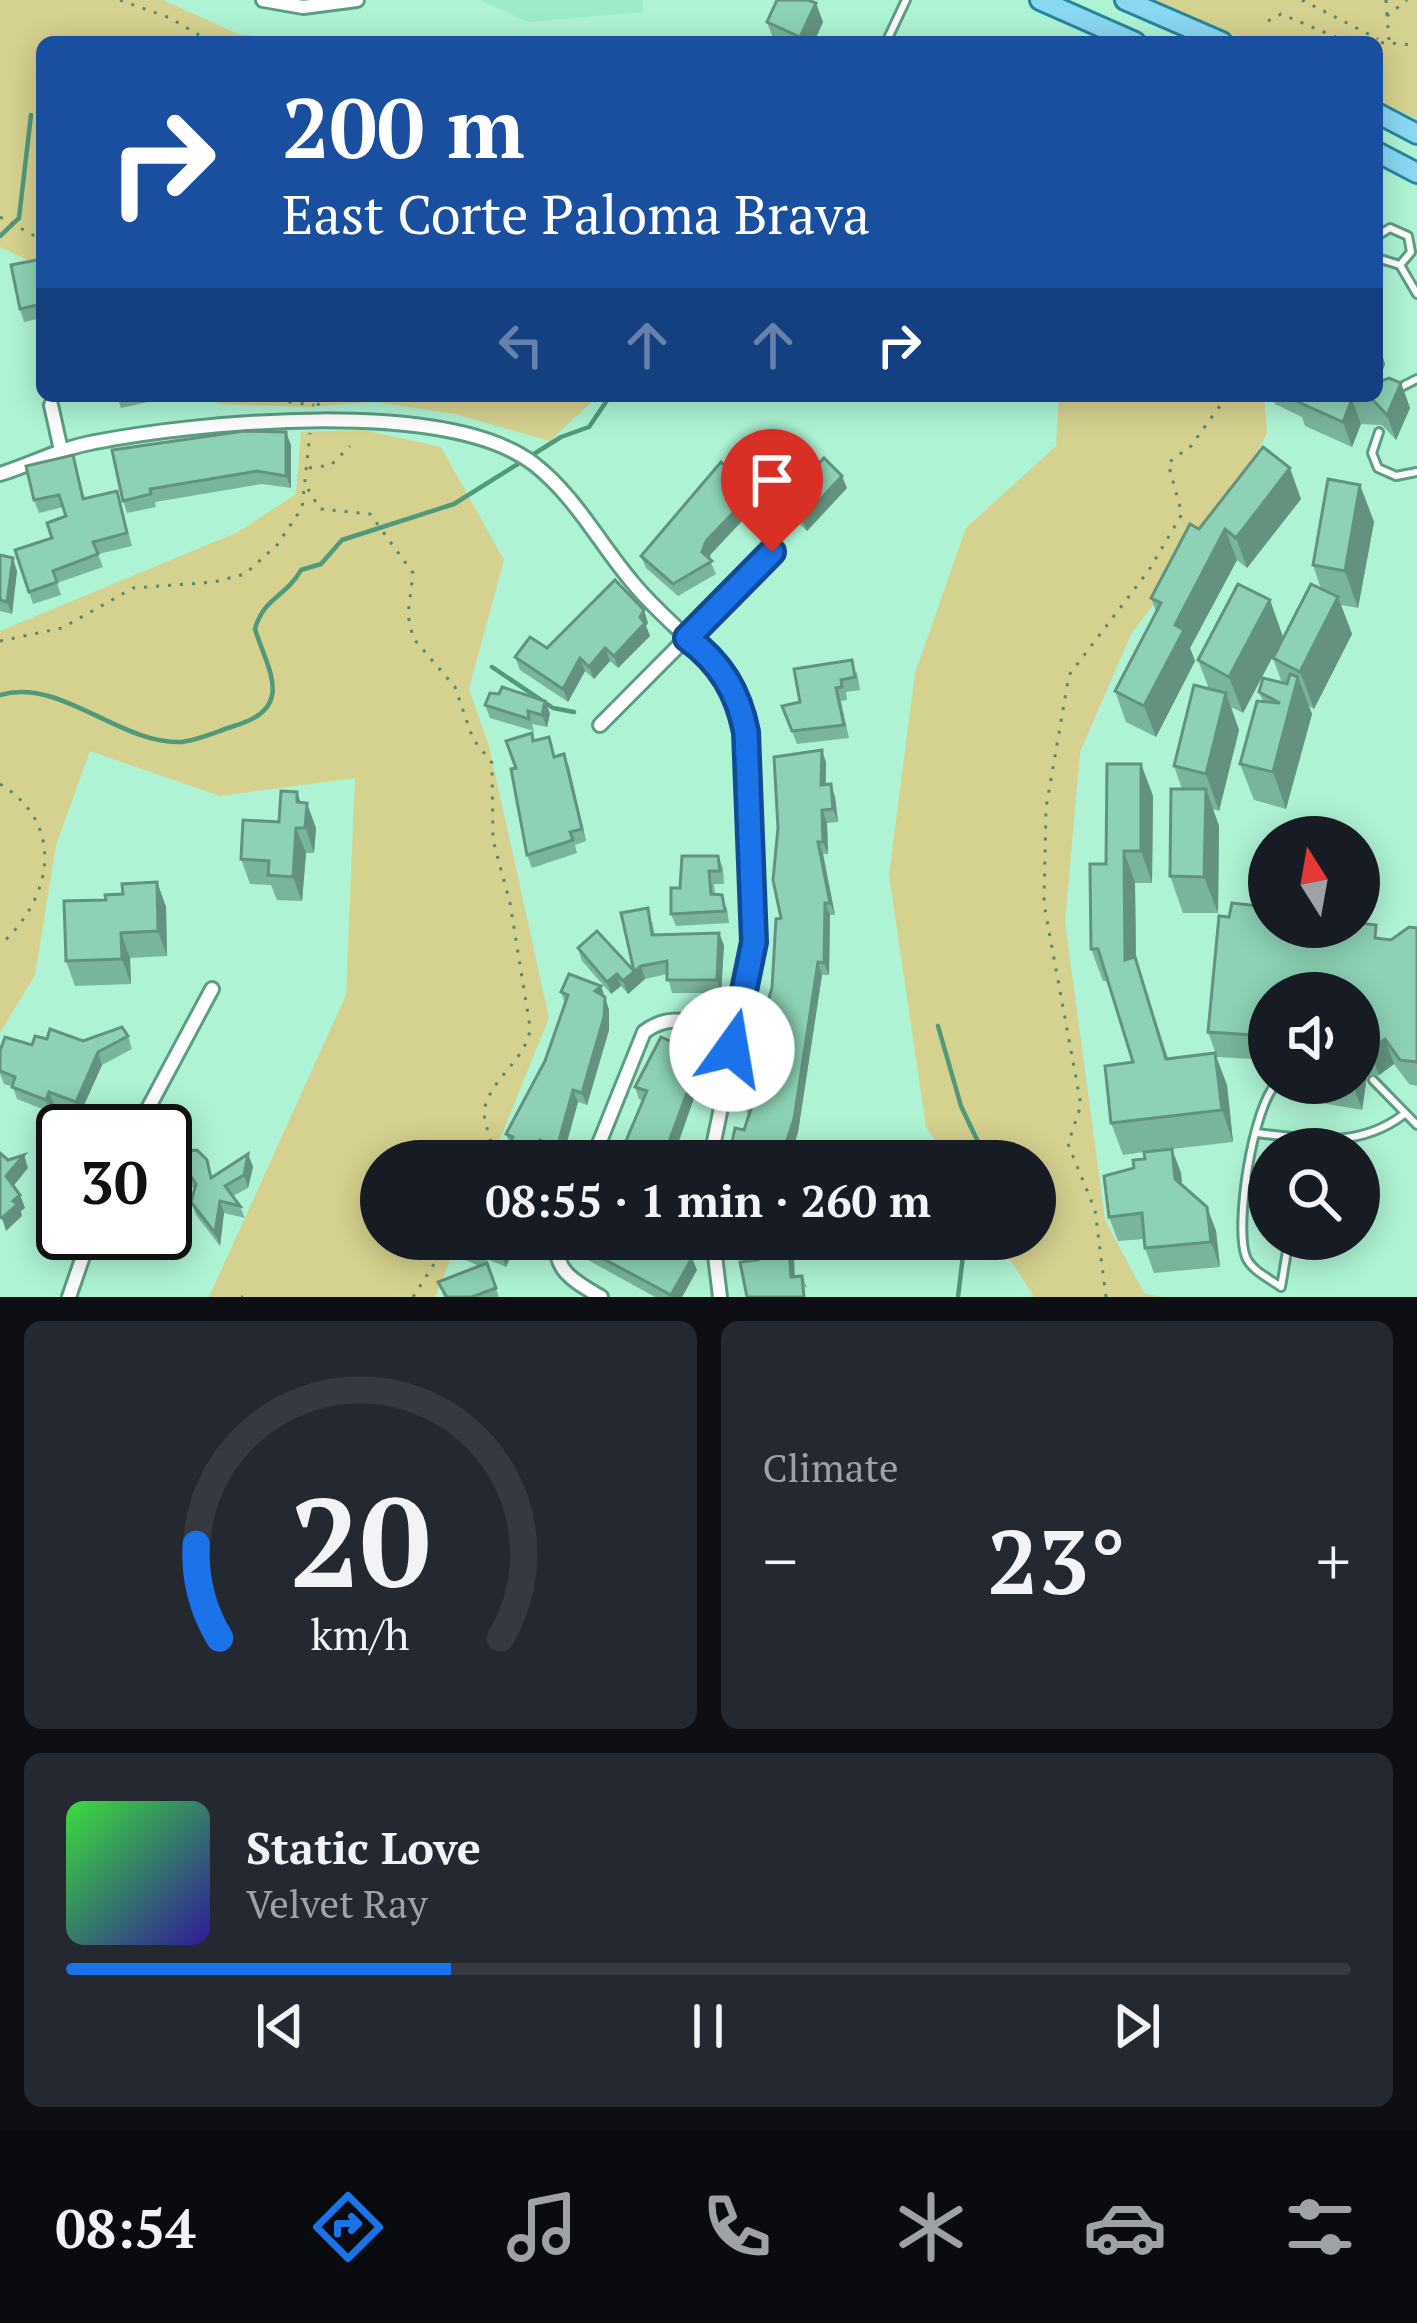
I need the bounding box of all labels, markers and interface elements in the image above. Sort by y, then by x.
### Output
text: 200 m [282,71,525,182]
icon: right [84,84,240,240]
text: East Corte Paloma Brava [282,178,870,249]
icon: left [488,312,554,378]
icon: ahead [614,312,680,378]
icon: ahead [740,312,806,378]
icon: right [866,312,932,378]
pin [721,429,823,552]
icon: arrive [739,447,805,513]
north arrow [1248,816,1380,948]
map controls [1248,816,1380,1260]
button: sound [1248,972,1380,1104]
position arrow [669,986,795,1112]
speed limit sign: 30 [36,1104,192,1260]
button: search [1248,1128,1380,1260]
text: 08:55 · 1 min · 260 m [485,1170,931,1230]
text: Climate [763,1441,899,1493]
text: 20 [290,1457,431,1623]
text: 23° [987,1500,1126,1620]
text: − [763,1516,798,1604]
text: + [1316,1516,1351,1604]
text: km/h [311,1605,410,1662]
text: Static Love [246,1817,481,1877]
text: Velvet Ray [246,1877,427,1929]
icon: previous [247,1993,313,2059]
icon: pause [675,1993,741,2059]
icon: next [1104,1993,1170,2059]
icon: directions [306,2185,390,2269]
icon: music [500,2185,584,2269]
icon: phone [695,2185,779,2269]
icon: climate [889,2185,973,2269]
icon: car [1083,2185,1167,2269]
icon: filters [1278,2185,1362,2269]
text: 08:54 [55,2192,196,2263]

